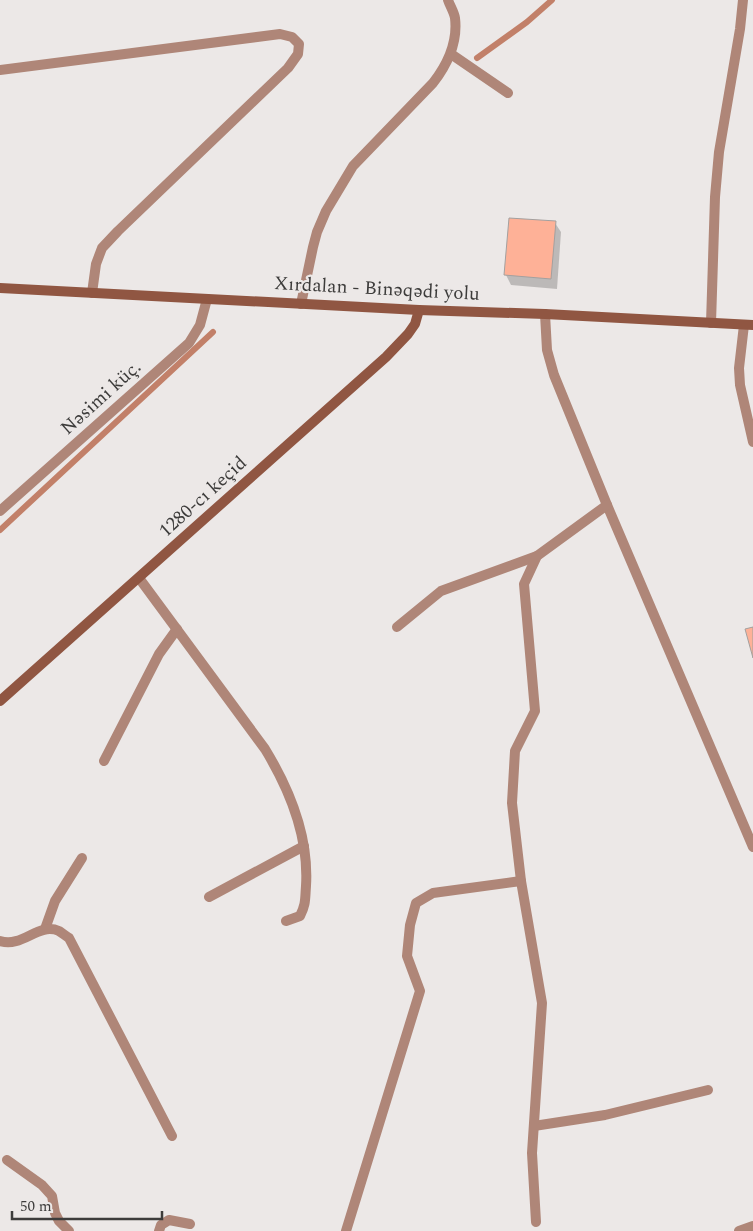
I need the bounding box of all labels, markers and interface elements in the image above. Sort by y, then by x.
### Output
street label: Xırdalan - Binəqədi yolu [274,269,481,309]
street label: Nəsimi küç. [54,354,148,442]
street label: 1280-cı keçid [152,449,254,545]
scale bar [12,1188,162,1220]
text: 50 m [20,1195,52,1218]

